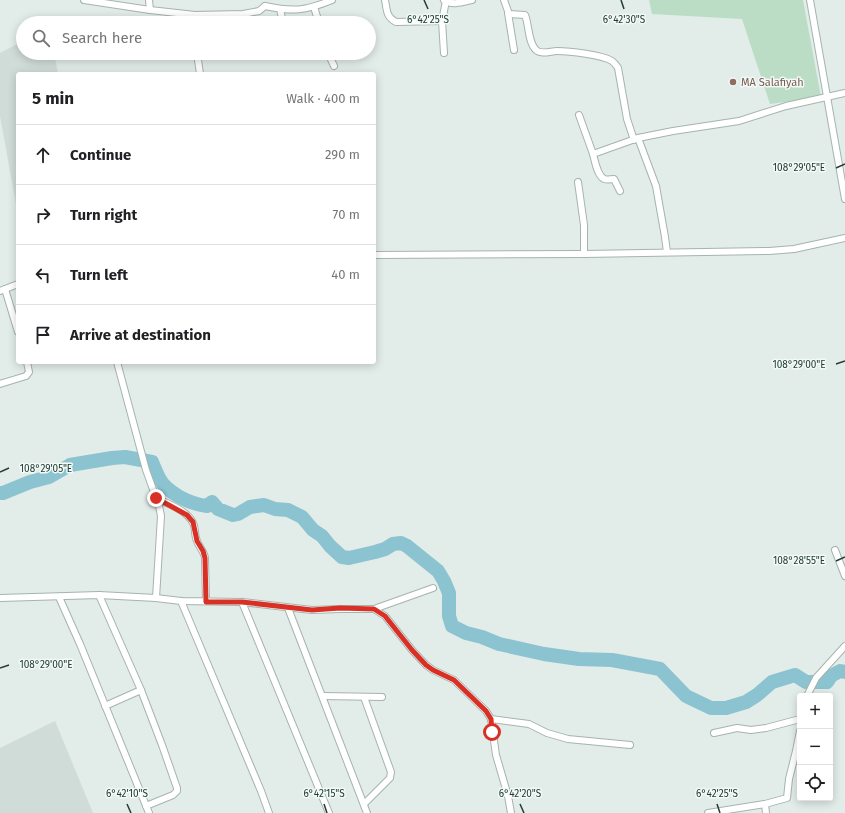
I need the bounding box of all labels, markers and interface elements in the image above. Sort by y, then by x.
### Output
text: 6°42'25"S [407,14,449,26]
text: 6°42'30"S [603,14,646,26]
search box [16,16,376,60]
icon: search [30,27,52,49]
text: Search here [62,29,142,47]
place label: MA Salafiyah [741,76,804,89]
marker: MA Salafiyah [728,77,738,87]
text: 5 min [32,88,74,109]
text: Walk · 400 m [286,91,360,106]
icon: ahead [32,144,54,166]
text: Continue [70,146,131,164]
text: 290 m [325,147,360,162]
text: 108°29'05"E [773,162,825,174]
icon: right [32,204,54,226]
text: Turn right [70,206,137,224]
text: 70 m [333,207,360,222]
icon: left [32,264,54,286]
text: Turn left [70,266,128,284]
text: 40 m [331,267,360,282]
icon: arrive [32,324,54,346]
text: Arrive at destination [70,326,211,344]
text: 108°29'00"E [772,359,826,371]
text: 108°29'05"E [20,463,72,475]
route end [147,489,165,507]
text: 108°28'55"E [773,555,825,567]
text: 108°29'00"E [19,659,73,671]
map controls [797,693,833,801]
button: + [797,693,833,729]
route start [483,723,501,741]
button: − [797,729,833,765]
button: locate [797,765,833,801]
text: 6°42'10"S [106,788,149,800]
text: 6°42'15"S [303,788,345,800]
text: 6°42'20"S [499,788,542,800]
text: 6°42'25"S [696,788,738,800]

